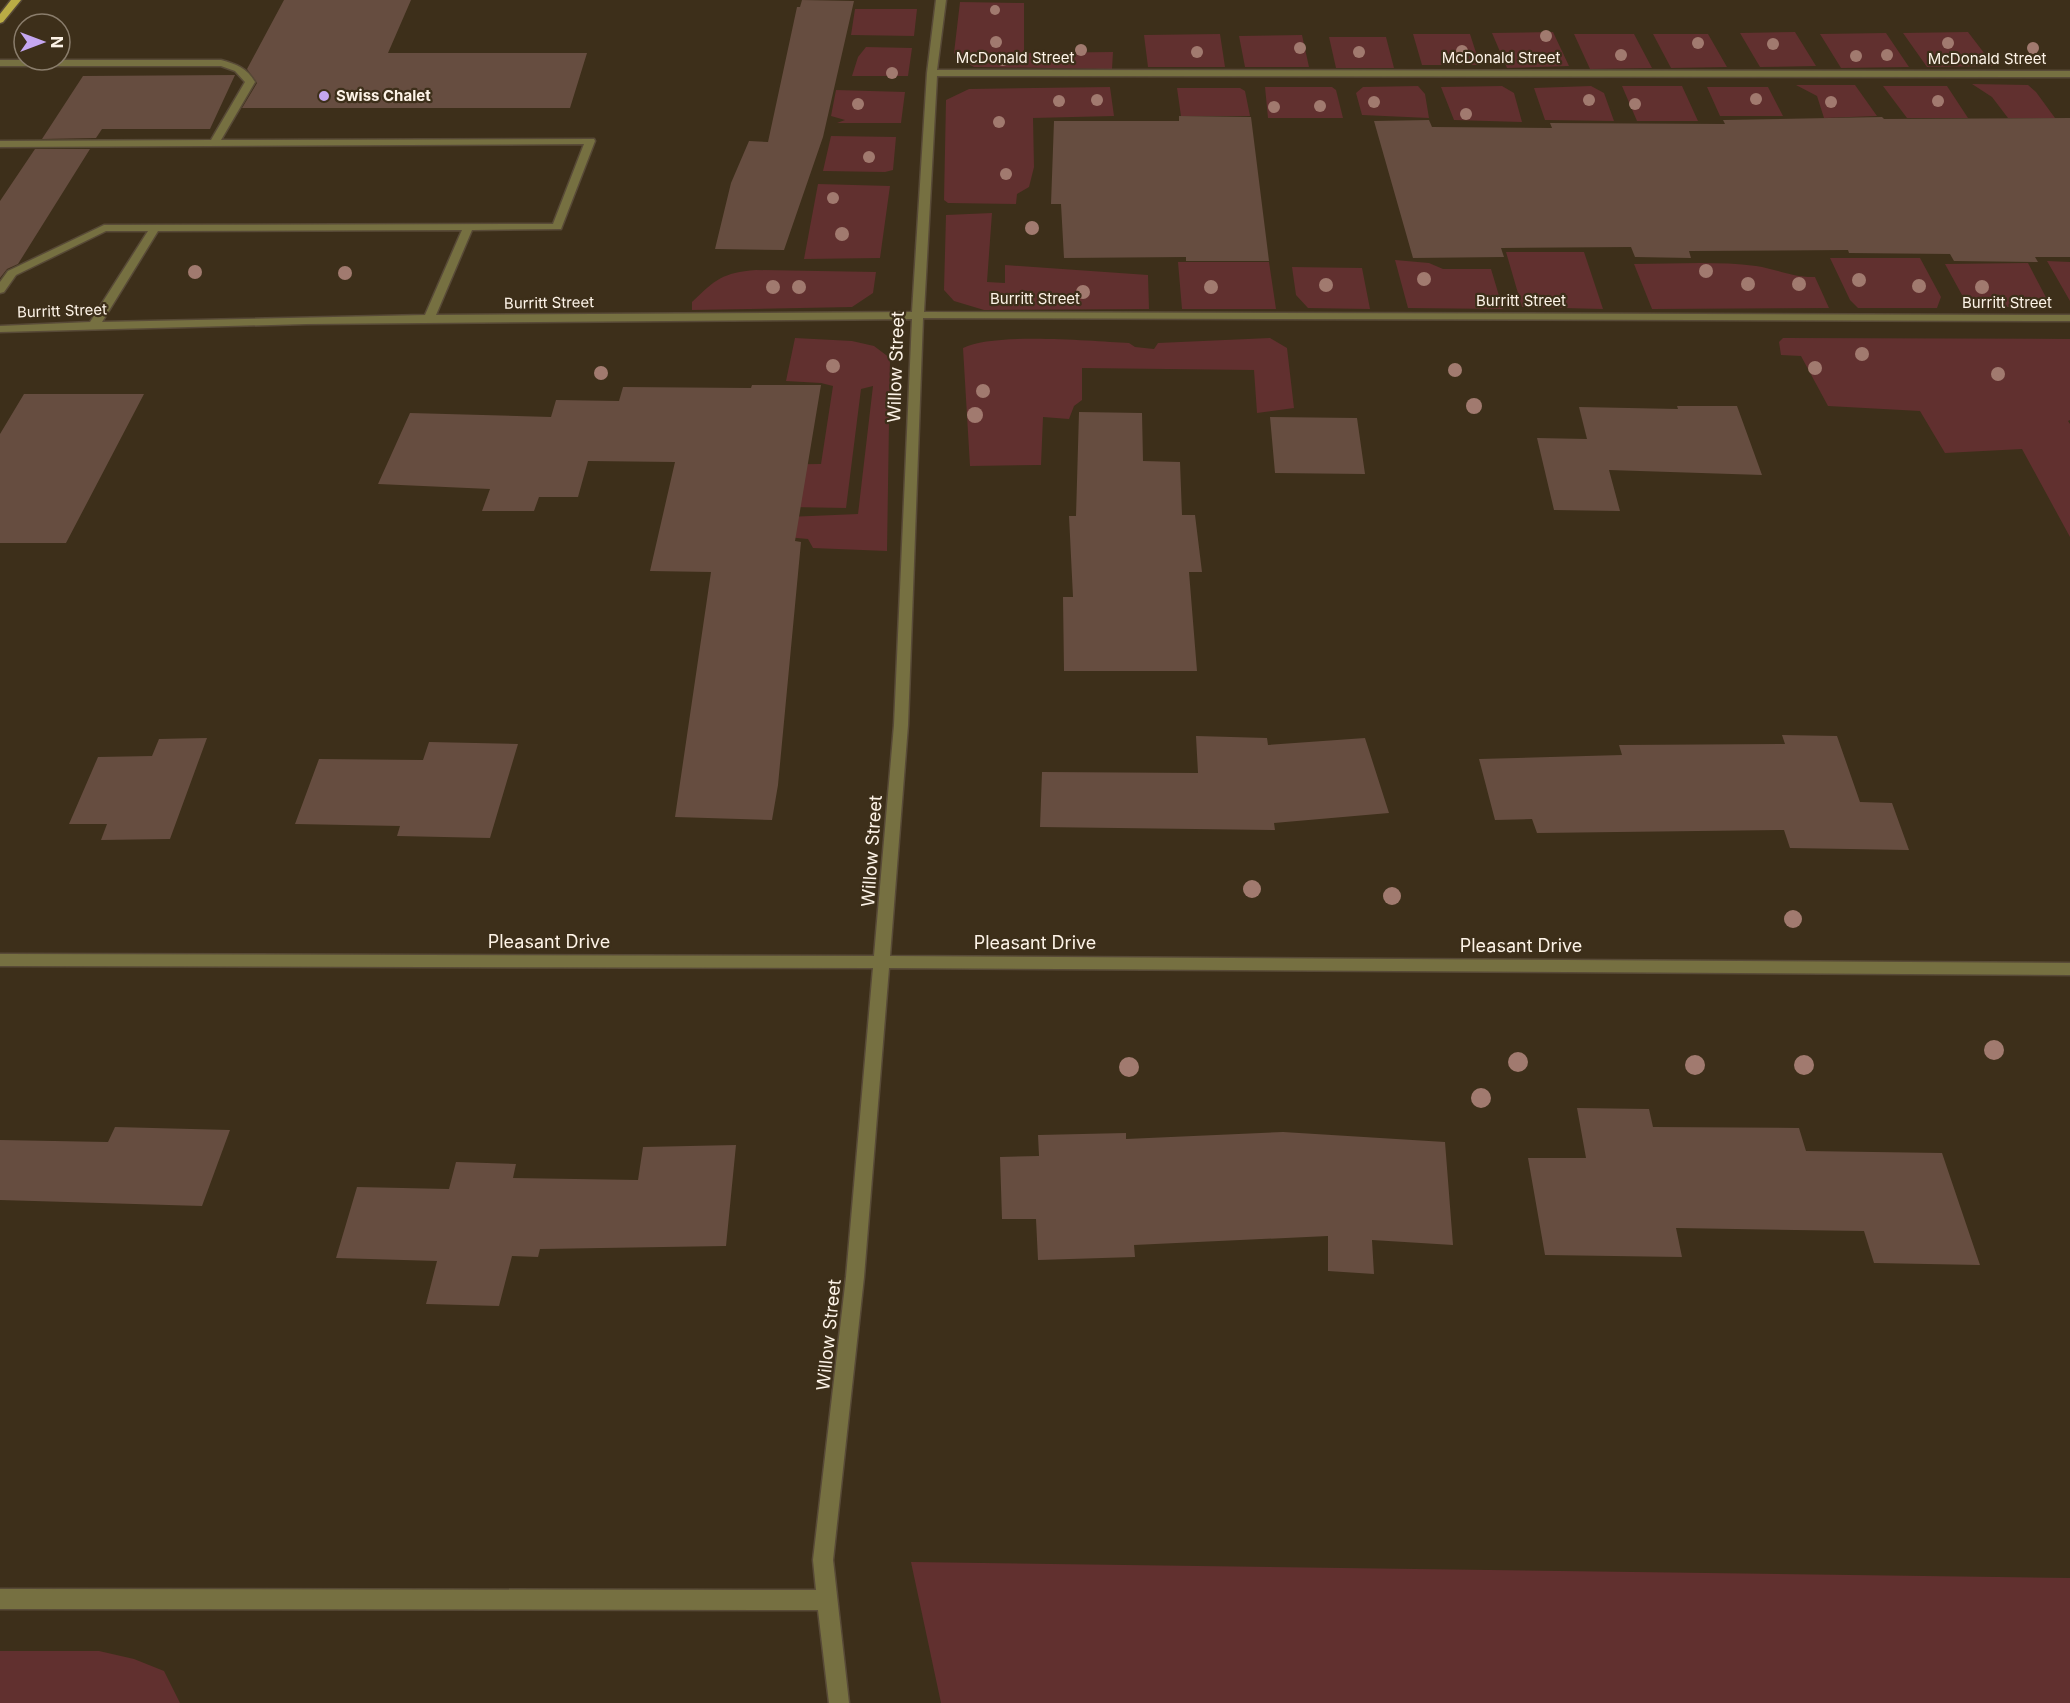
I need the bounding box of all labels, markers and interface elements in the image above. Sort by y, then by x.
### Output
north arrow [12,12,72,72]
text: N [47,36,67,48]
street label: McDonald Street [956,48,1074,67]
street label: McDonald Street [1442,48,1560,67]
street label: McDonald Street [1928,49,2046,68]
place label: Swiss Chalet [336,86,431,105]
marker: Swiss Chalet [317,89,331,103]
street label: Burritt Street [990,289,1080,308]
street label: Burritt Street [1476,291,1566,310]
street label: Burritt Street [504,292,594,313]
street label: Burritt Street [1962,293,2052,312]
street label: Burritt Street [17,299,107,322]
street label: Willow Street [883,311,908,423]
street label: Willow Street [857,794,886,907]
street label: Pleasant Drive [488,931,610,952]
street label: Pleasant Drive [974,932,1096,953]
street label: Pleasant Drive [1460,935,1582,956]
street label: Willow Street [812,1278,845,1392]

